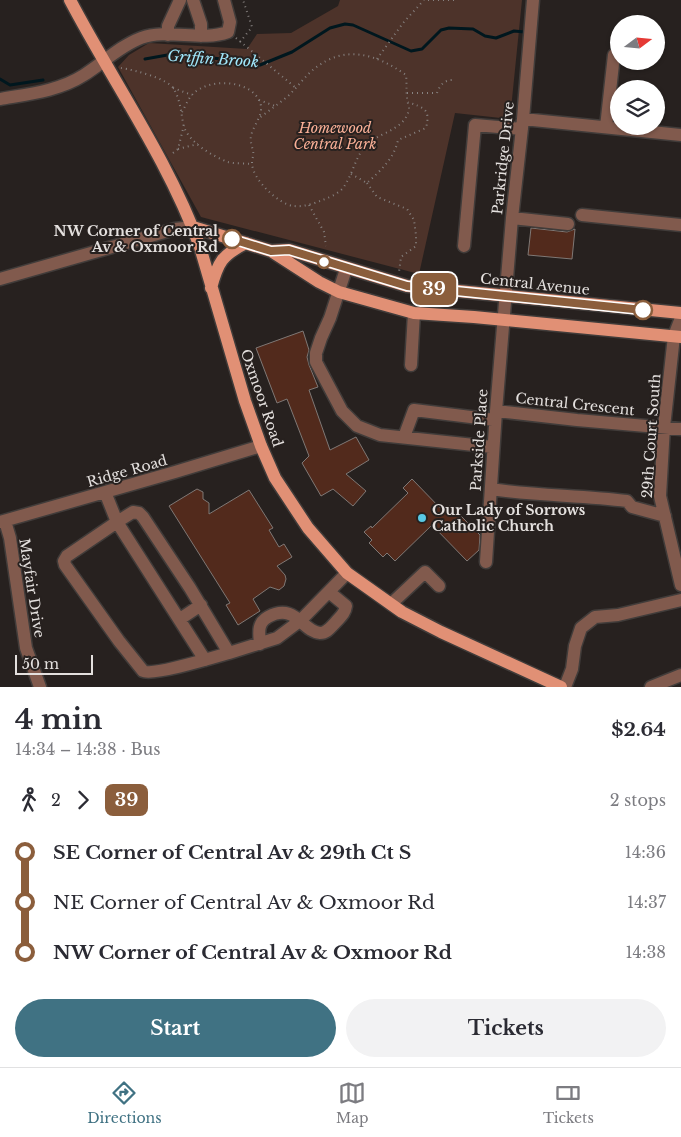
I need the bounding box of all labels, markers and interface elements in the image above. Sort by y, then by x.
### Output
north arrow [610,15,665,70]
map controls [610,15,665,135]
water label: Griffin Brook [167,46,259,71]
button: layers [610,80,665,135]
street label: Parkridge Drive [488,100,518,216]
park label: Homewood Central Park [294,119,376,153]
place label: NW Corner of Central Av & Oxmoor Rd [54,222,218,256]
marker: NW Corner of Central Av & Oxmoor Rd [222,229,242,249]
unlabelled marker [317,255,331,269]
street label: Central Avenue [479,269,591,299]
line badge: 39 [412,273,456,305]
text: 39 [422,278,446,300]
unlabelled marker [633,300,653,320]
street label: Oxmoor Road [237,347,287,450]
street label: 29th Court South [638,373,664,499]
street label: Parkside Place [466,388,492,492]
street label: Central Crescent [514,389,636,419]
street label: Ridge Road [85,451,170,491]
place label: Our Lady of Sorrows Catholic Church [432,501,586,535]
marker: Our Lady of Sorrows Catholic Church [416,512,428,524]
street label: Mayfair Drive [15,537,49,639]
scale bar [15,652,92,675]
text: 50 m [22,655,59,673]
text: 4 min [15,702,102,737]
text: $2.64 [611,718,666,741]
text: 14:34 – 14:38 · Bus [15,739,161,759]
icon: walk [15,786,43,814]
icon: forward [69,786,97,814]
text: 39 [115,789,138,811]
text: 2 [51,790,61,810]
text: 2 stops [610,790,666,810]
text: SE Corner of Central Av & 29th Ct S [53,841,411,864]
text: 14:36 [625,842,666,862]
text: NE Corner of Central Av & Oxmoor Rd [53,891,435,914]
text: 14:37 [627,892,666,912]
text: NW Corner of Central Av & Oxmoor Rd [53,941,452,964]
text: 14:38 [625,942,666,962]
button: Start [15,999,336,1057]
button: Tickets [346,999,666,1057]
tab: Directions [87,1079,162,1127]
tab: Map [336,1079,369,1127]
tab: Tickets [543,1079,594,1127]

